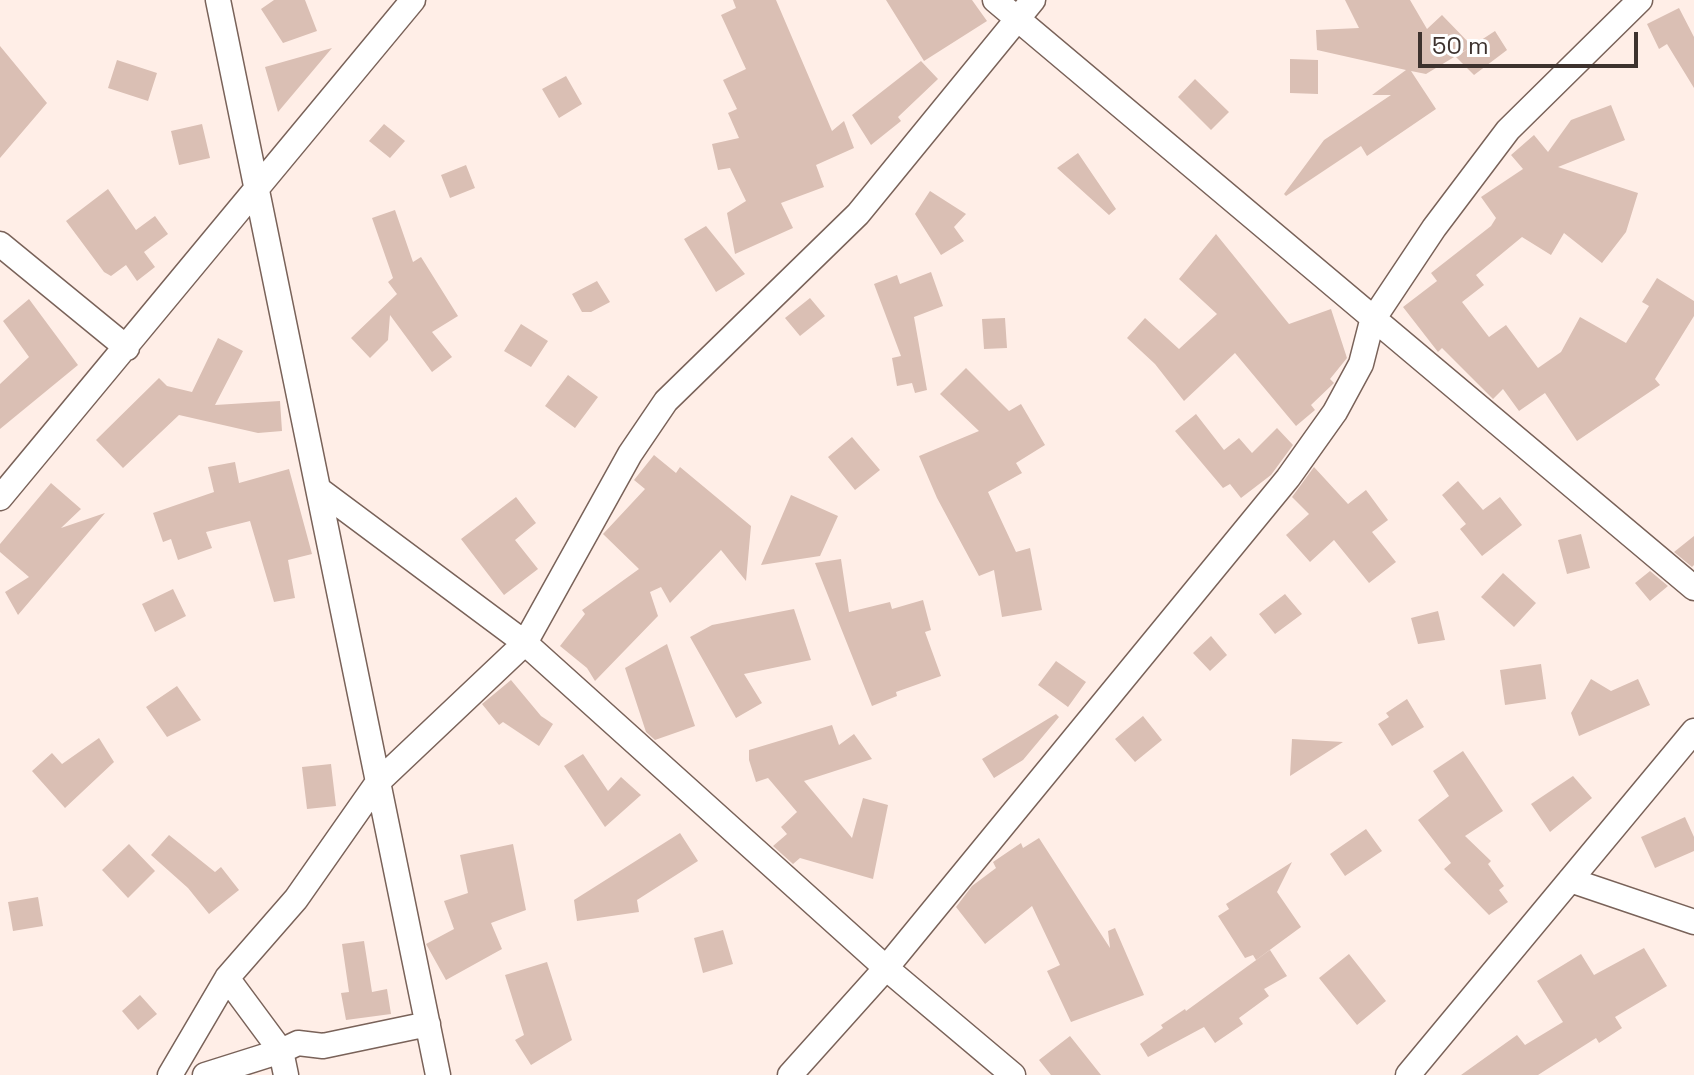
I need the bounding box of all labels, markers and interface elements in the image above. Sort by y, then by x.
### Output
scale bar [1422,16,1642,66]
text: 50 m [1432,30,1489,61]

